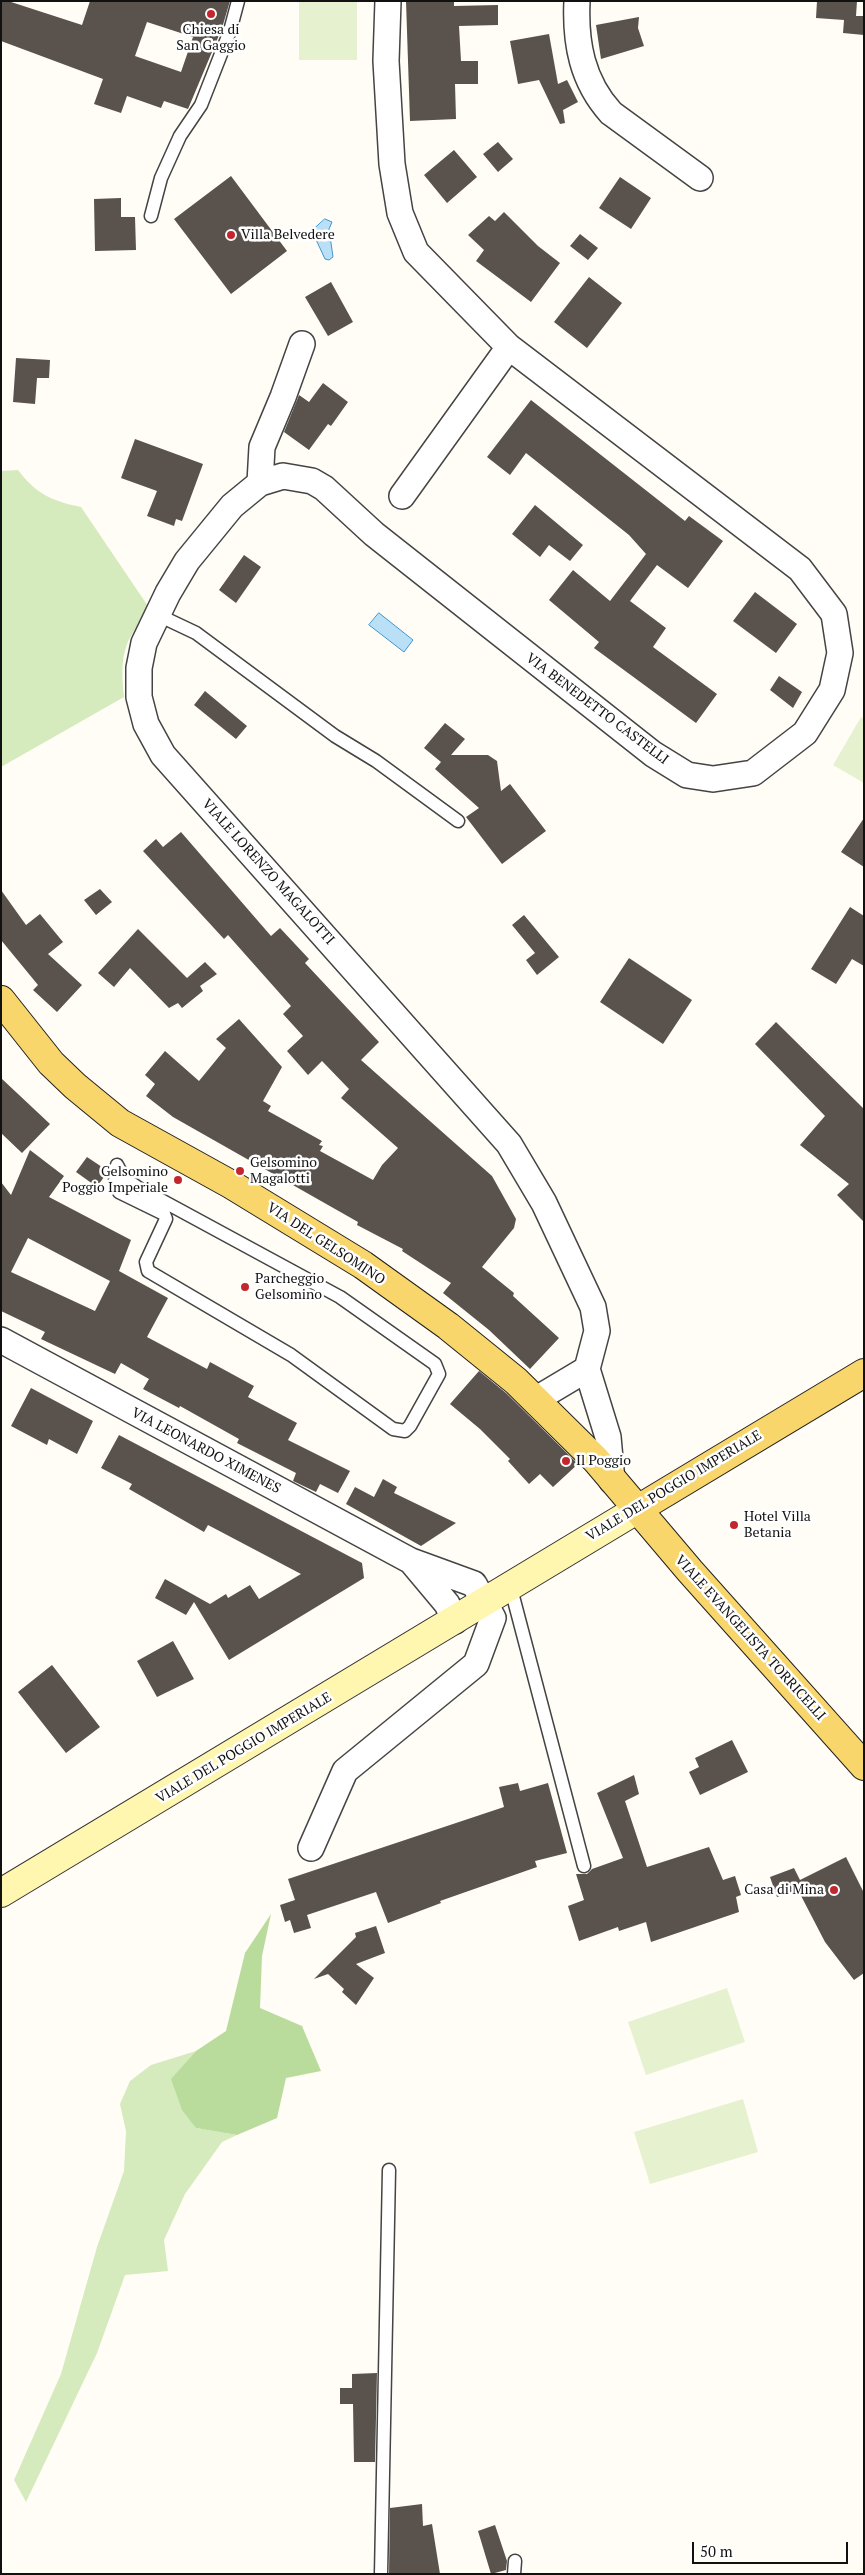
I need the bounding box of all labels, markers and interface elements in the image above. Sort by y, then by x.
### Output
marker: Chiesa di San Gaggio [205,8,217,20]
place label: Chiesa di San Gaggio [176,22,246,54]
place label: Villa Belvedere [241,227,335,243]
marker: Villa Belvedere [225,229,237,241]
street label: VIA BENEDETTO CASTELLI [522,650,672,768]
street label: VIALE LORENZO MAGALOTTI [198,796,338,948]
place label: Gelsomino Magalotti [250,1155,317,1188]
place label: Gelsomino Poggio Imperiale [62,1164,168,1196]
marker: Gelsomino Magalotti [234,1165,246,1177]
marker: Gelsomino Poggio Imperiale [172,1174,184,1186]
street label: VIA DEL GELSOMINO [264,1199,388,1289]
place label: Parcheggio Gelsomino [255,1271,324,1304]
marker: Parcheggio Gelsomino [239,1281,251,1293]
street label: VIA LEONARDO XIMENES [129,1404,283,1498]
street label: VIALE DEL POGGIO IMPERIALE [583,1427,765,1545]
place label: Il Poggio [576,1453,631,1469]
marker: Il Poggio [560,1455,572,1467]
place label: Hotel Villa Betania [744,1509,811,1541]
marker: Hotel Villa Betania [728,1519,740,1531]
street label: VIALE EVANGELISTA TORRICELLI [671,1552,829,1724]
street label: VIALE DEL POGGIO IMPERIALE [153,1689,335,1807]
place label: Casa di Mina [744,1882,824,1898]
marker: Casa di Mina [828,1884,840,1896]
scale bar [695,2532,851,2564]
text: 50 m [700,2541,733,2561]

